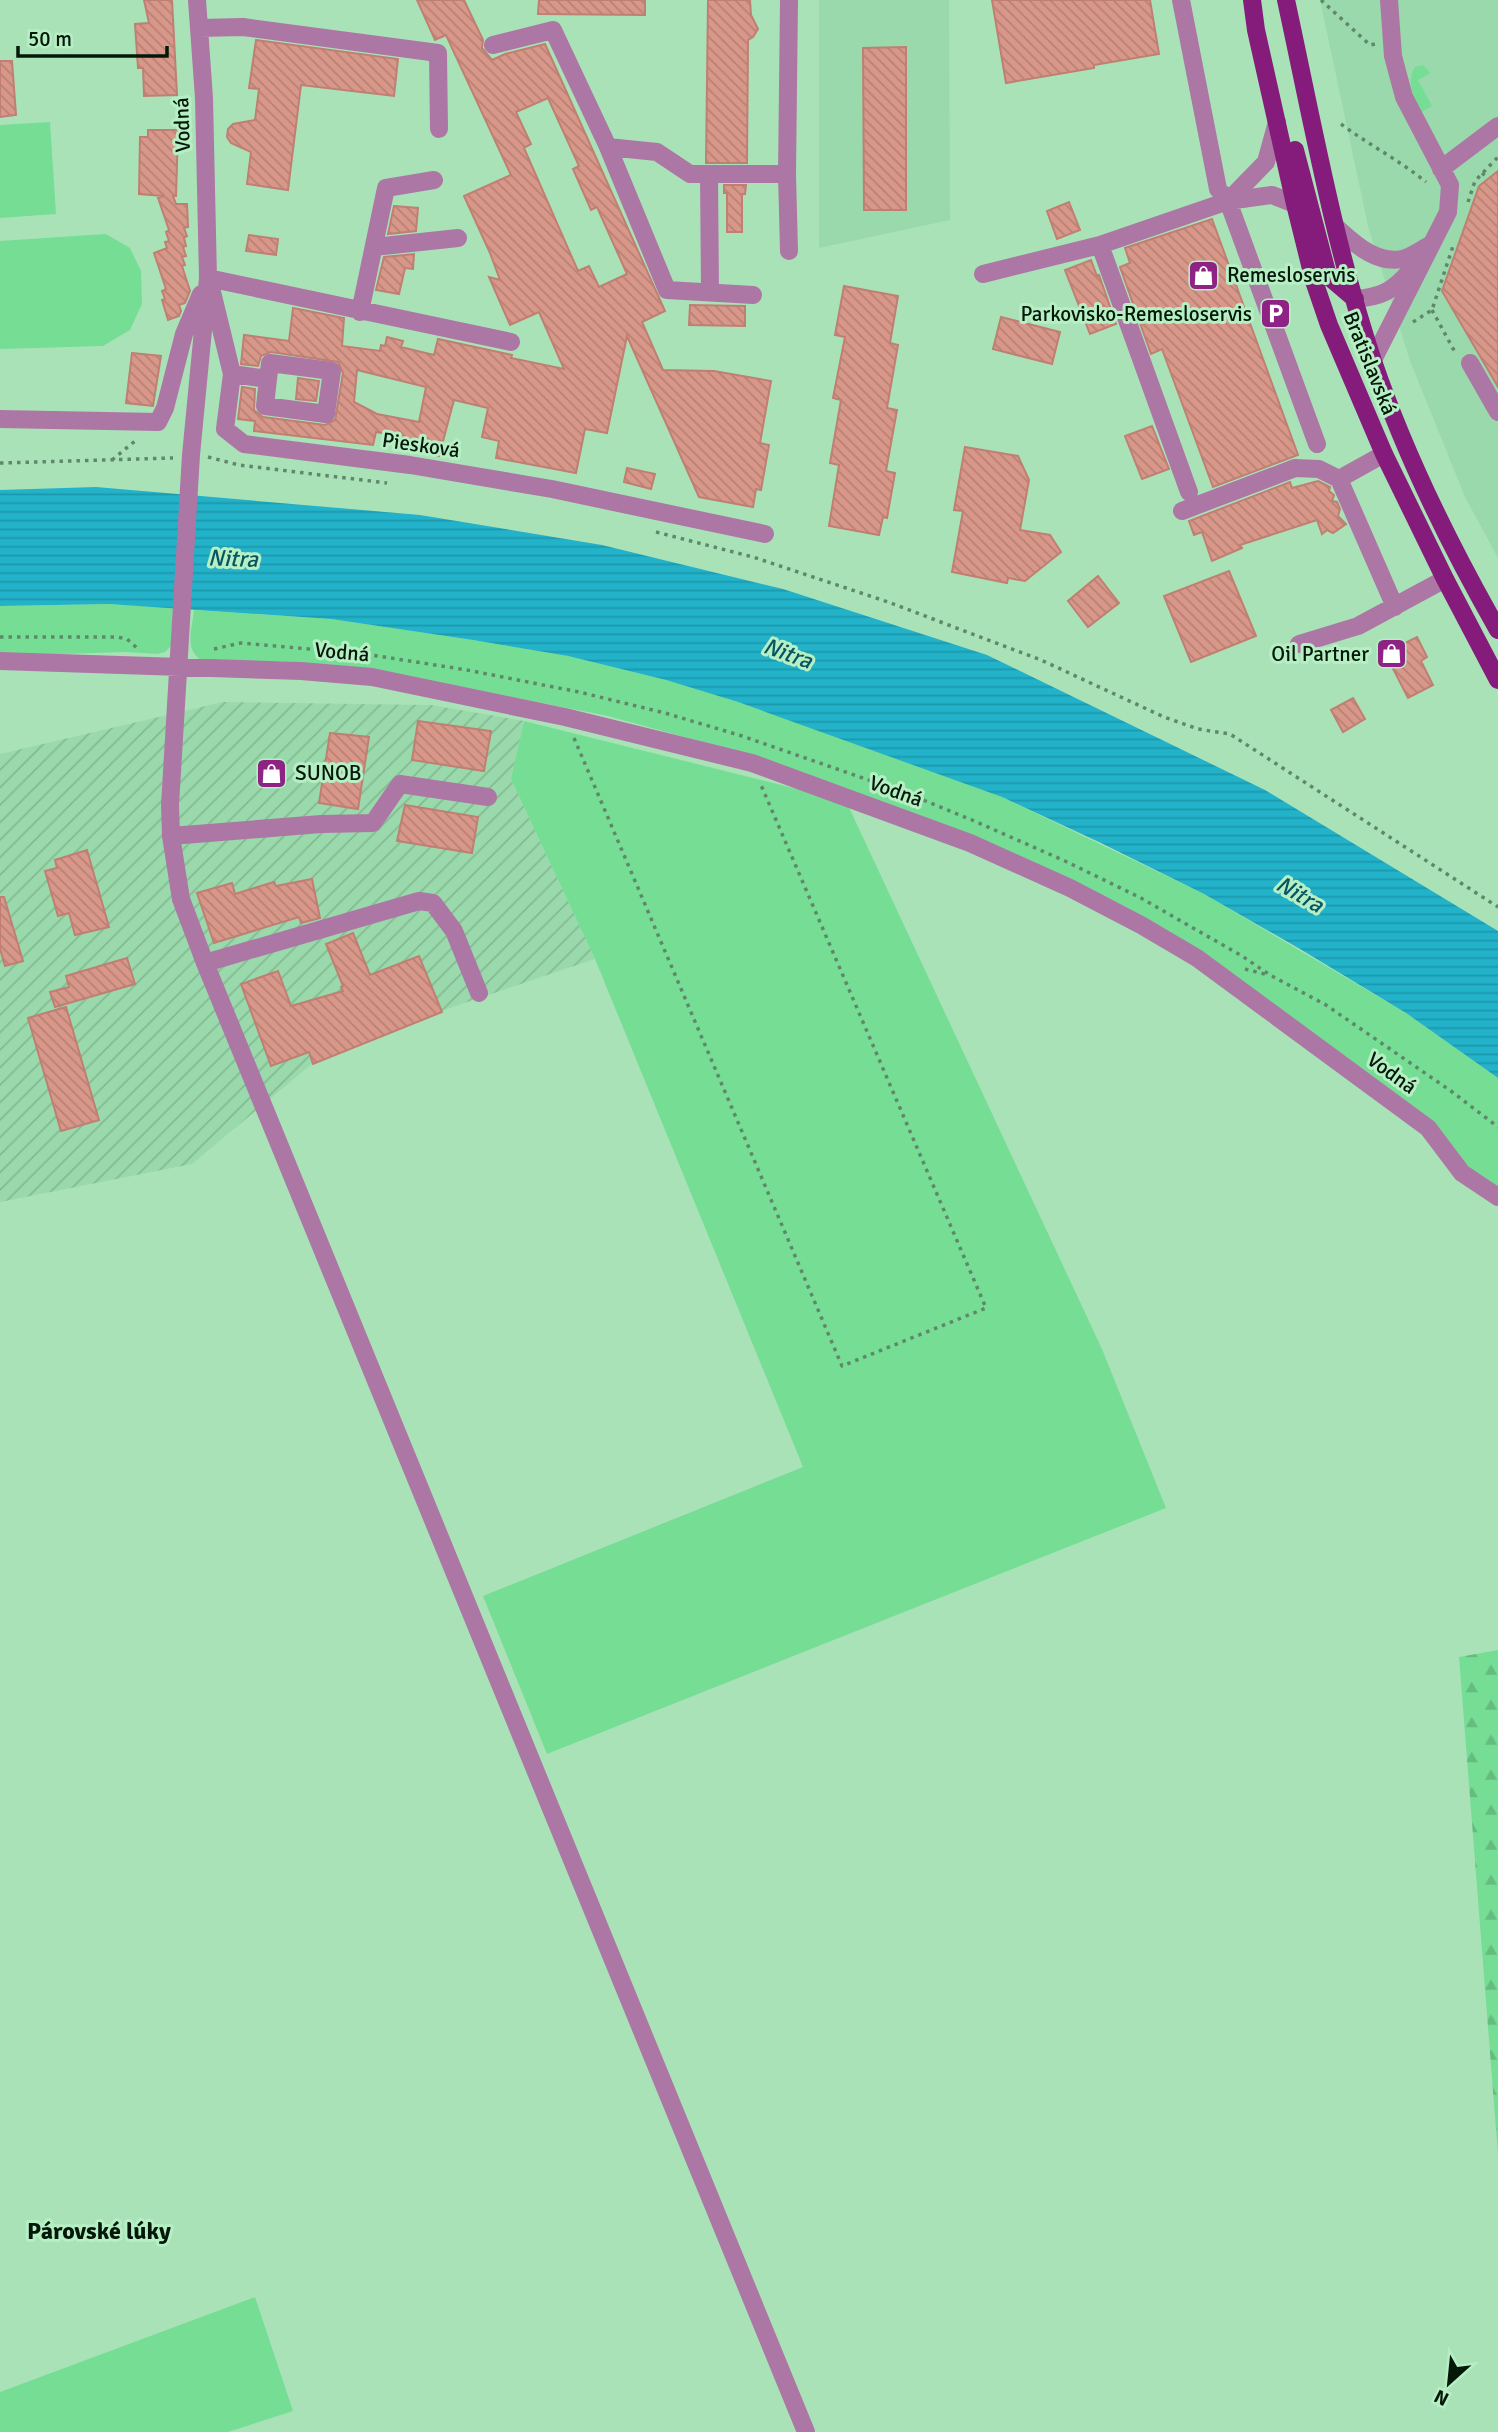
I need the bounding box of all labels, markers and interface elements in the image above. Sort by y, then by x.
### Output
scale bar [18,14,166,58]
text: 50 m [28,26,72,52]
street label: Vodná [168,97,196,153]
shop icon: Remesloservis [1187,258,1221,292]
place label: Remesloservis [1227,262,1355,288]
parking icon: Parkovisko-Remesloservis [1258,297,1292,331]
place label: Parkovisko-Remesloservis [1020,301,1252,327]
street label: Bratislavská [1337,307,1403,419]
street label: Piesková [380,427,462,463]
water label: Nitra [208,543,260,574]
water label: Nitra [759,631,817,676]
street label: Vodná [313,637,371,667]
shop icon: Oil Partner [1375,637,1409,671]
place label: Oil Partner [1271,641,1369,667]
shop icon: SUNOB [255,756,289,790]
place label: SUNOB [295,760,362,786]
street label: Vodná [866,769,926,813]
water label: Nitra [1271,869,1330,920]
street label: Vodná [1362,1046,1422,1100]
district label: Párovské lúky [27,2216,171,2246]
north arrow [1414,2348,1484,2418]
text: N [1430,2384,1453,2411]

